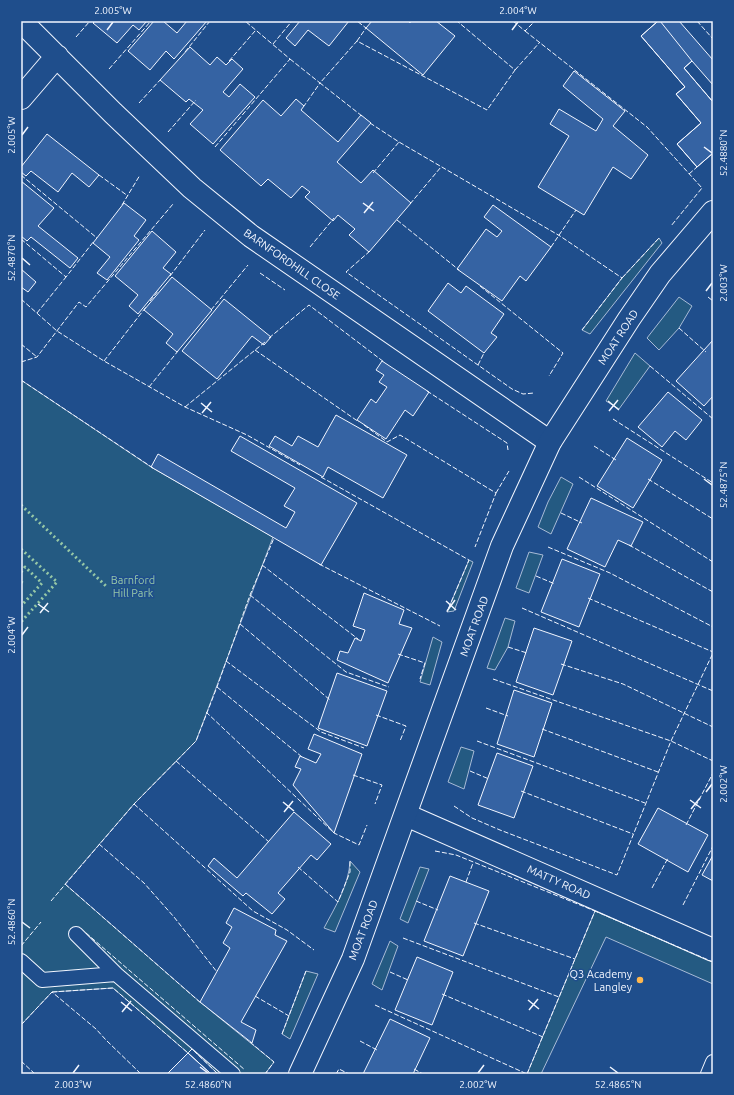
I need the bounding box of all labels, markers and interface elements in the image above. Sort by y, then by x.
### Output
text: 2.005°W [94,5,132,16]
text: 2.004°W [499,5,537,16]
text: 2.005°W [6,116,17,154]
text: 52.4880°N [718,130,729,176]
street label: BARNFORDHILL CLOSE [242,226,342,302]
text: 52.4870°N [6,235,17,281]
text: 2.003°W [718,264,729,302]
street label: MOAT ROAD [596,307,640,367]
text: 52.4875°N [718,462,729,508]
park label: Barnford Hill Park [111,574,155,599]
street label: MOAT ROAD [458,594,491,658]
text: 2.004°W [6,616,17,654]
text: 2.002°W [718,765,729,803]
street label: MATTY ROAD [525,863,593,901]
street label: MOAT ROAD [346,898,380,962]
text: 52.4860°N [6,899,17,945]
place label: Q3 Academy Langley [570,968,633,993]
marker: Q3 Academy Langley [635,975,645,985]
text: 2.003°W [54,1079,92,1090]
text: 52.4860°N [185,1079,231,1090]
text: 2.002°W [459,1079,497,1090]
text: 52.4865°N [595,1079,641,1090]

